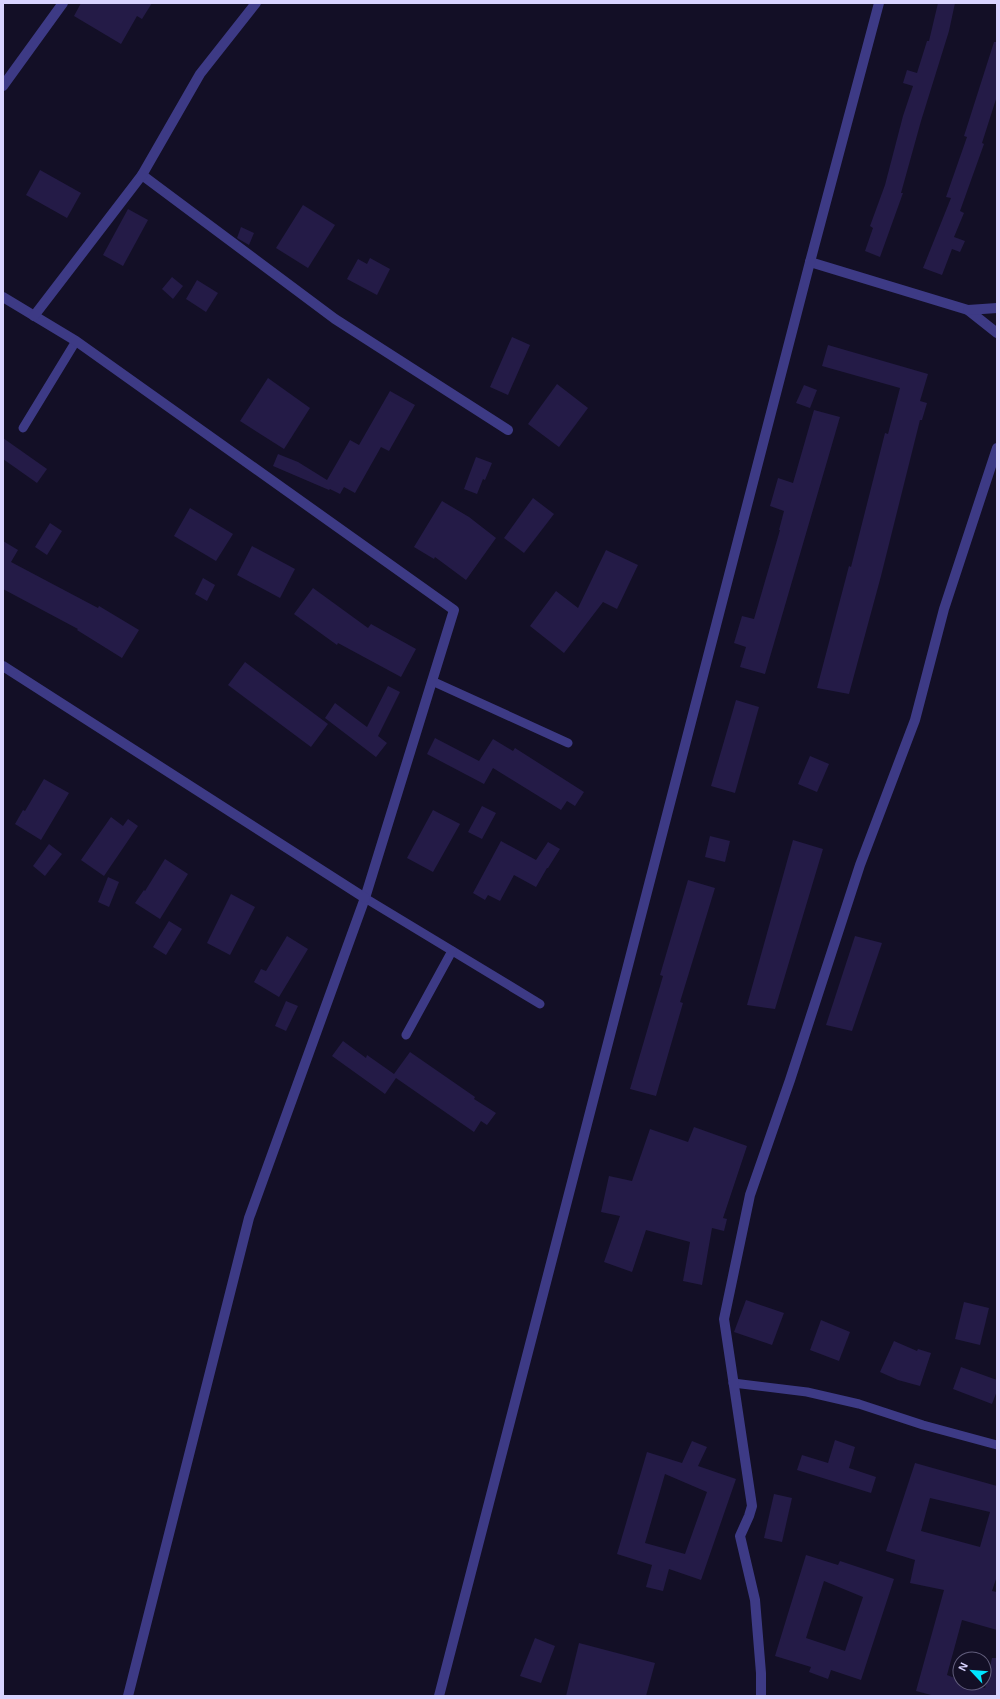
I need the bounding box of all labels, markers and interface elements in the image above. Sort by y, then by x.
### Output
north arrow [952,1651,992,1691]
text: N [956,1660,970,1673]

